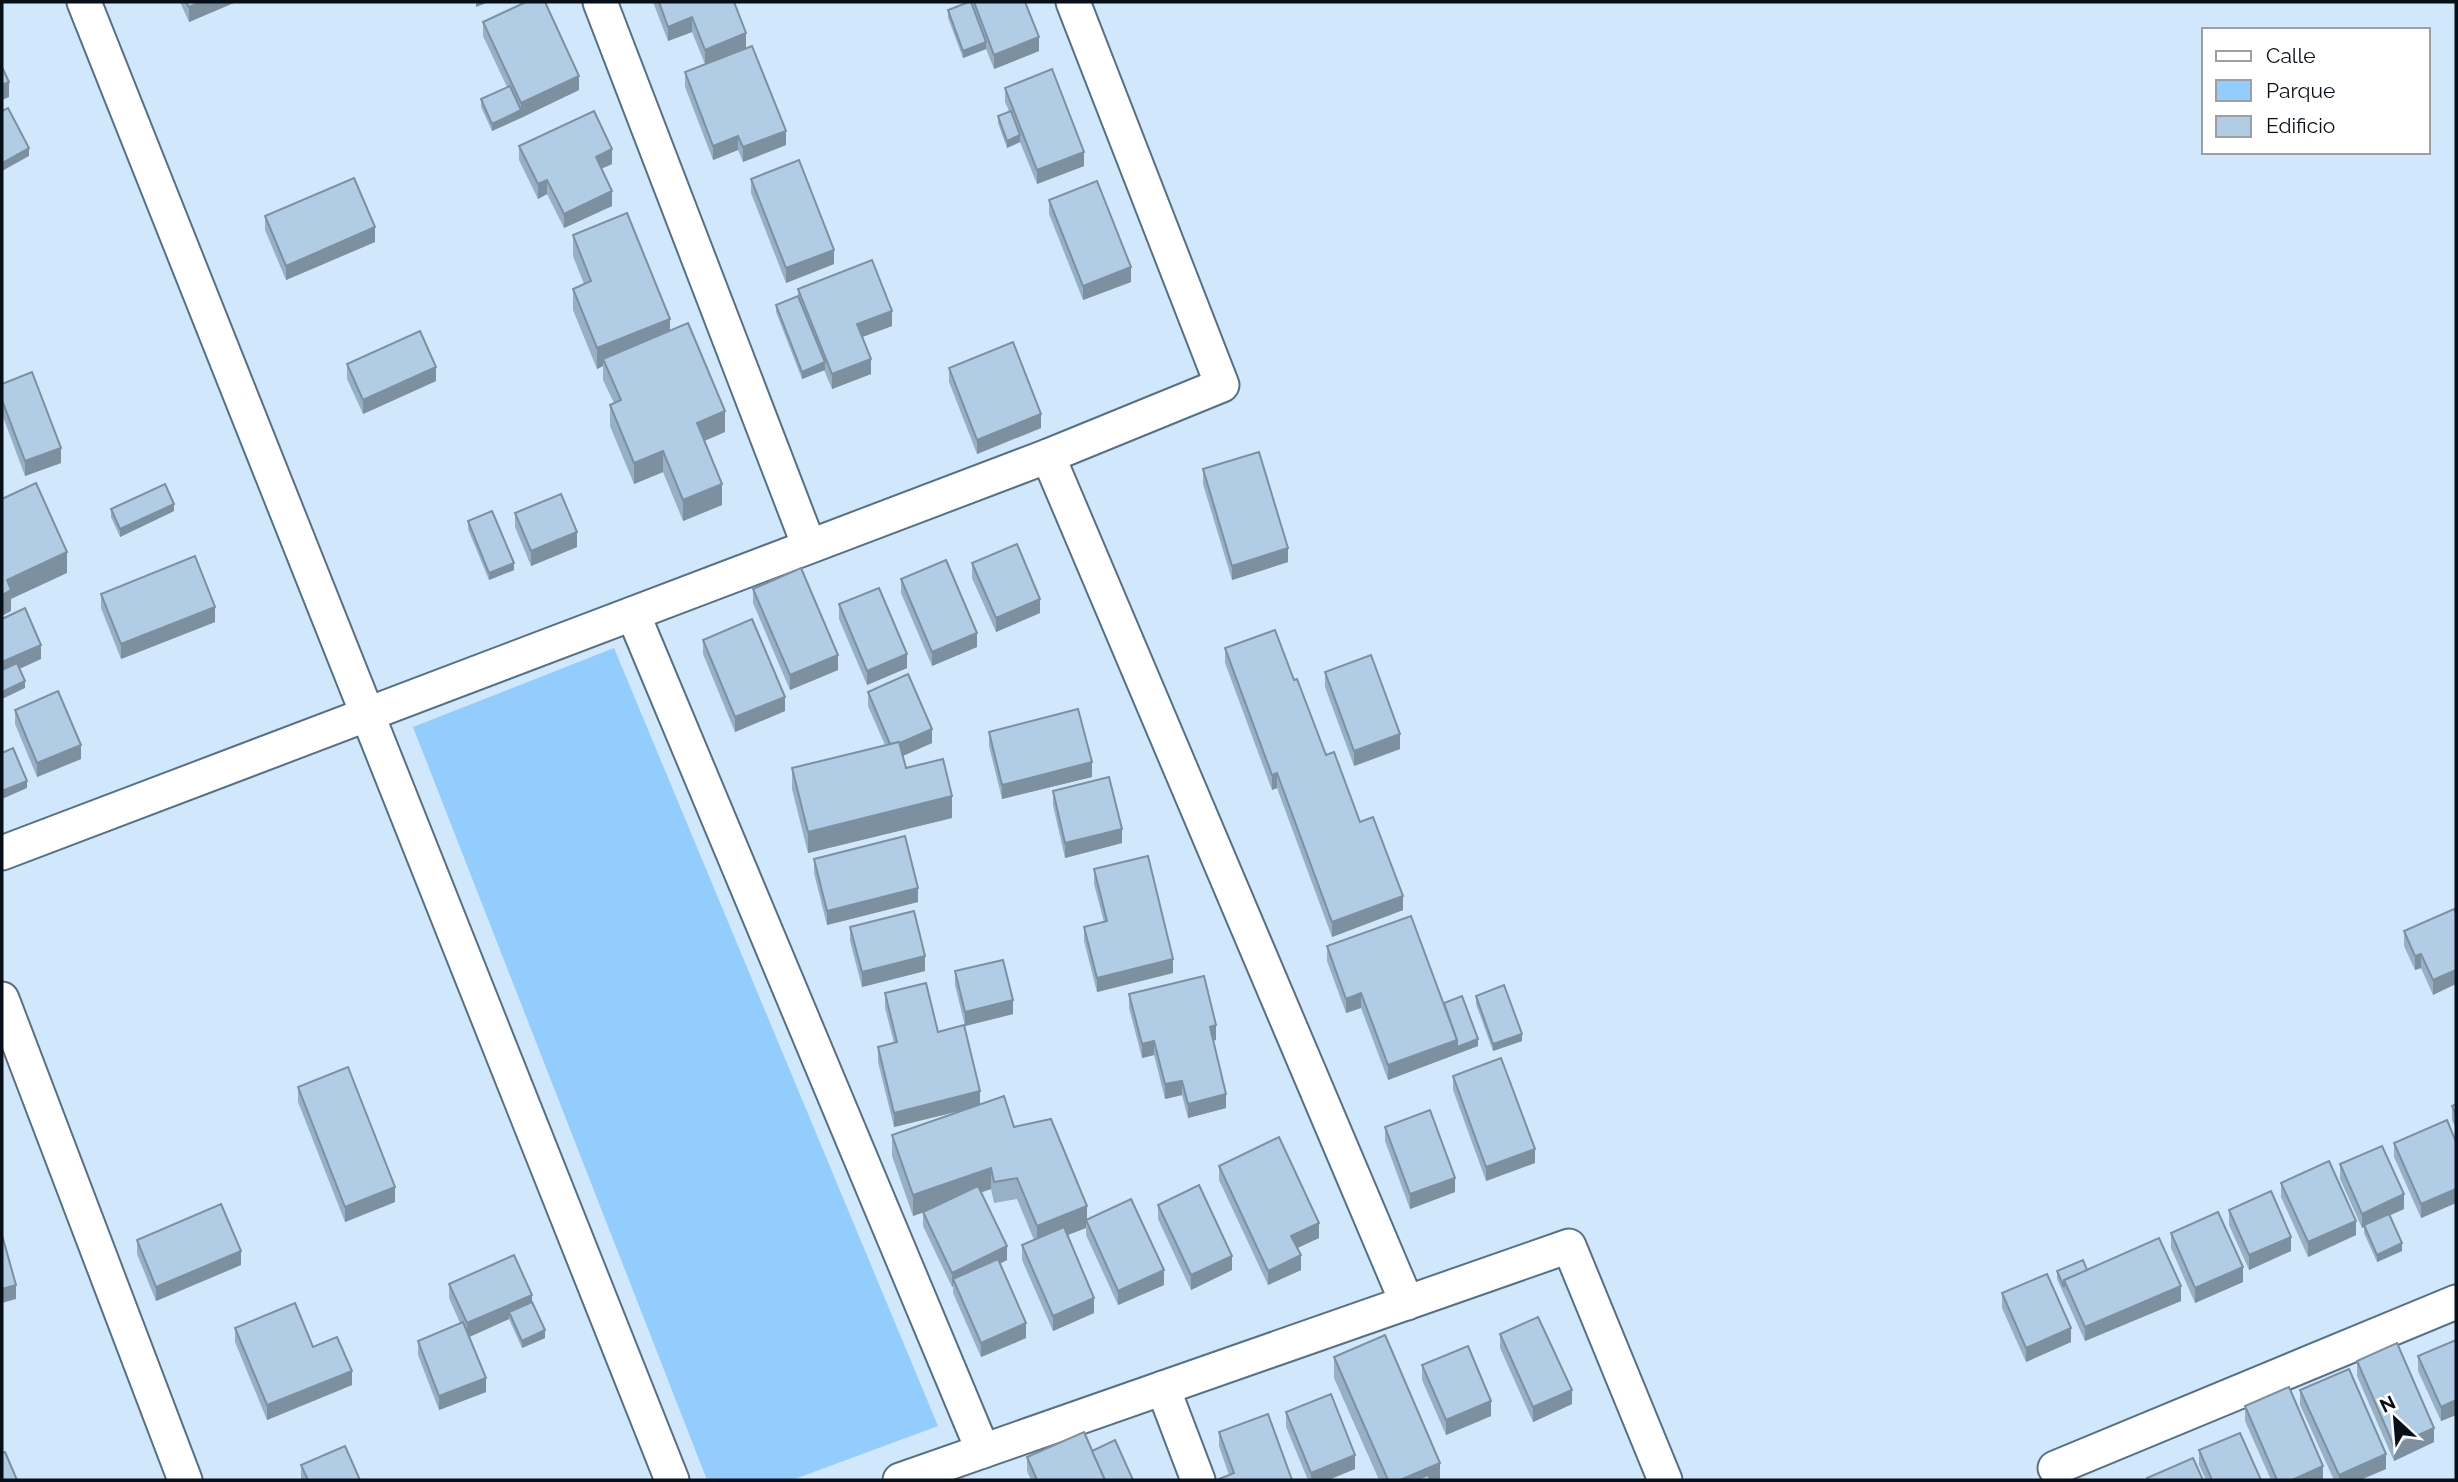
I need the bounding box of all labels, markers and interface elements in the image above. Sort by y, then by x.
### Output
legend [2202,28,2430,154]
text: Calle [2266,43,2316,68]
text: Parque [2266,78,2335,103]
text: Edificio [2266,113,2335,138]
north arrow [2360,1384,2430,1454]
text: N [2376,1391,2399,1417]

